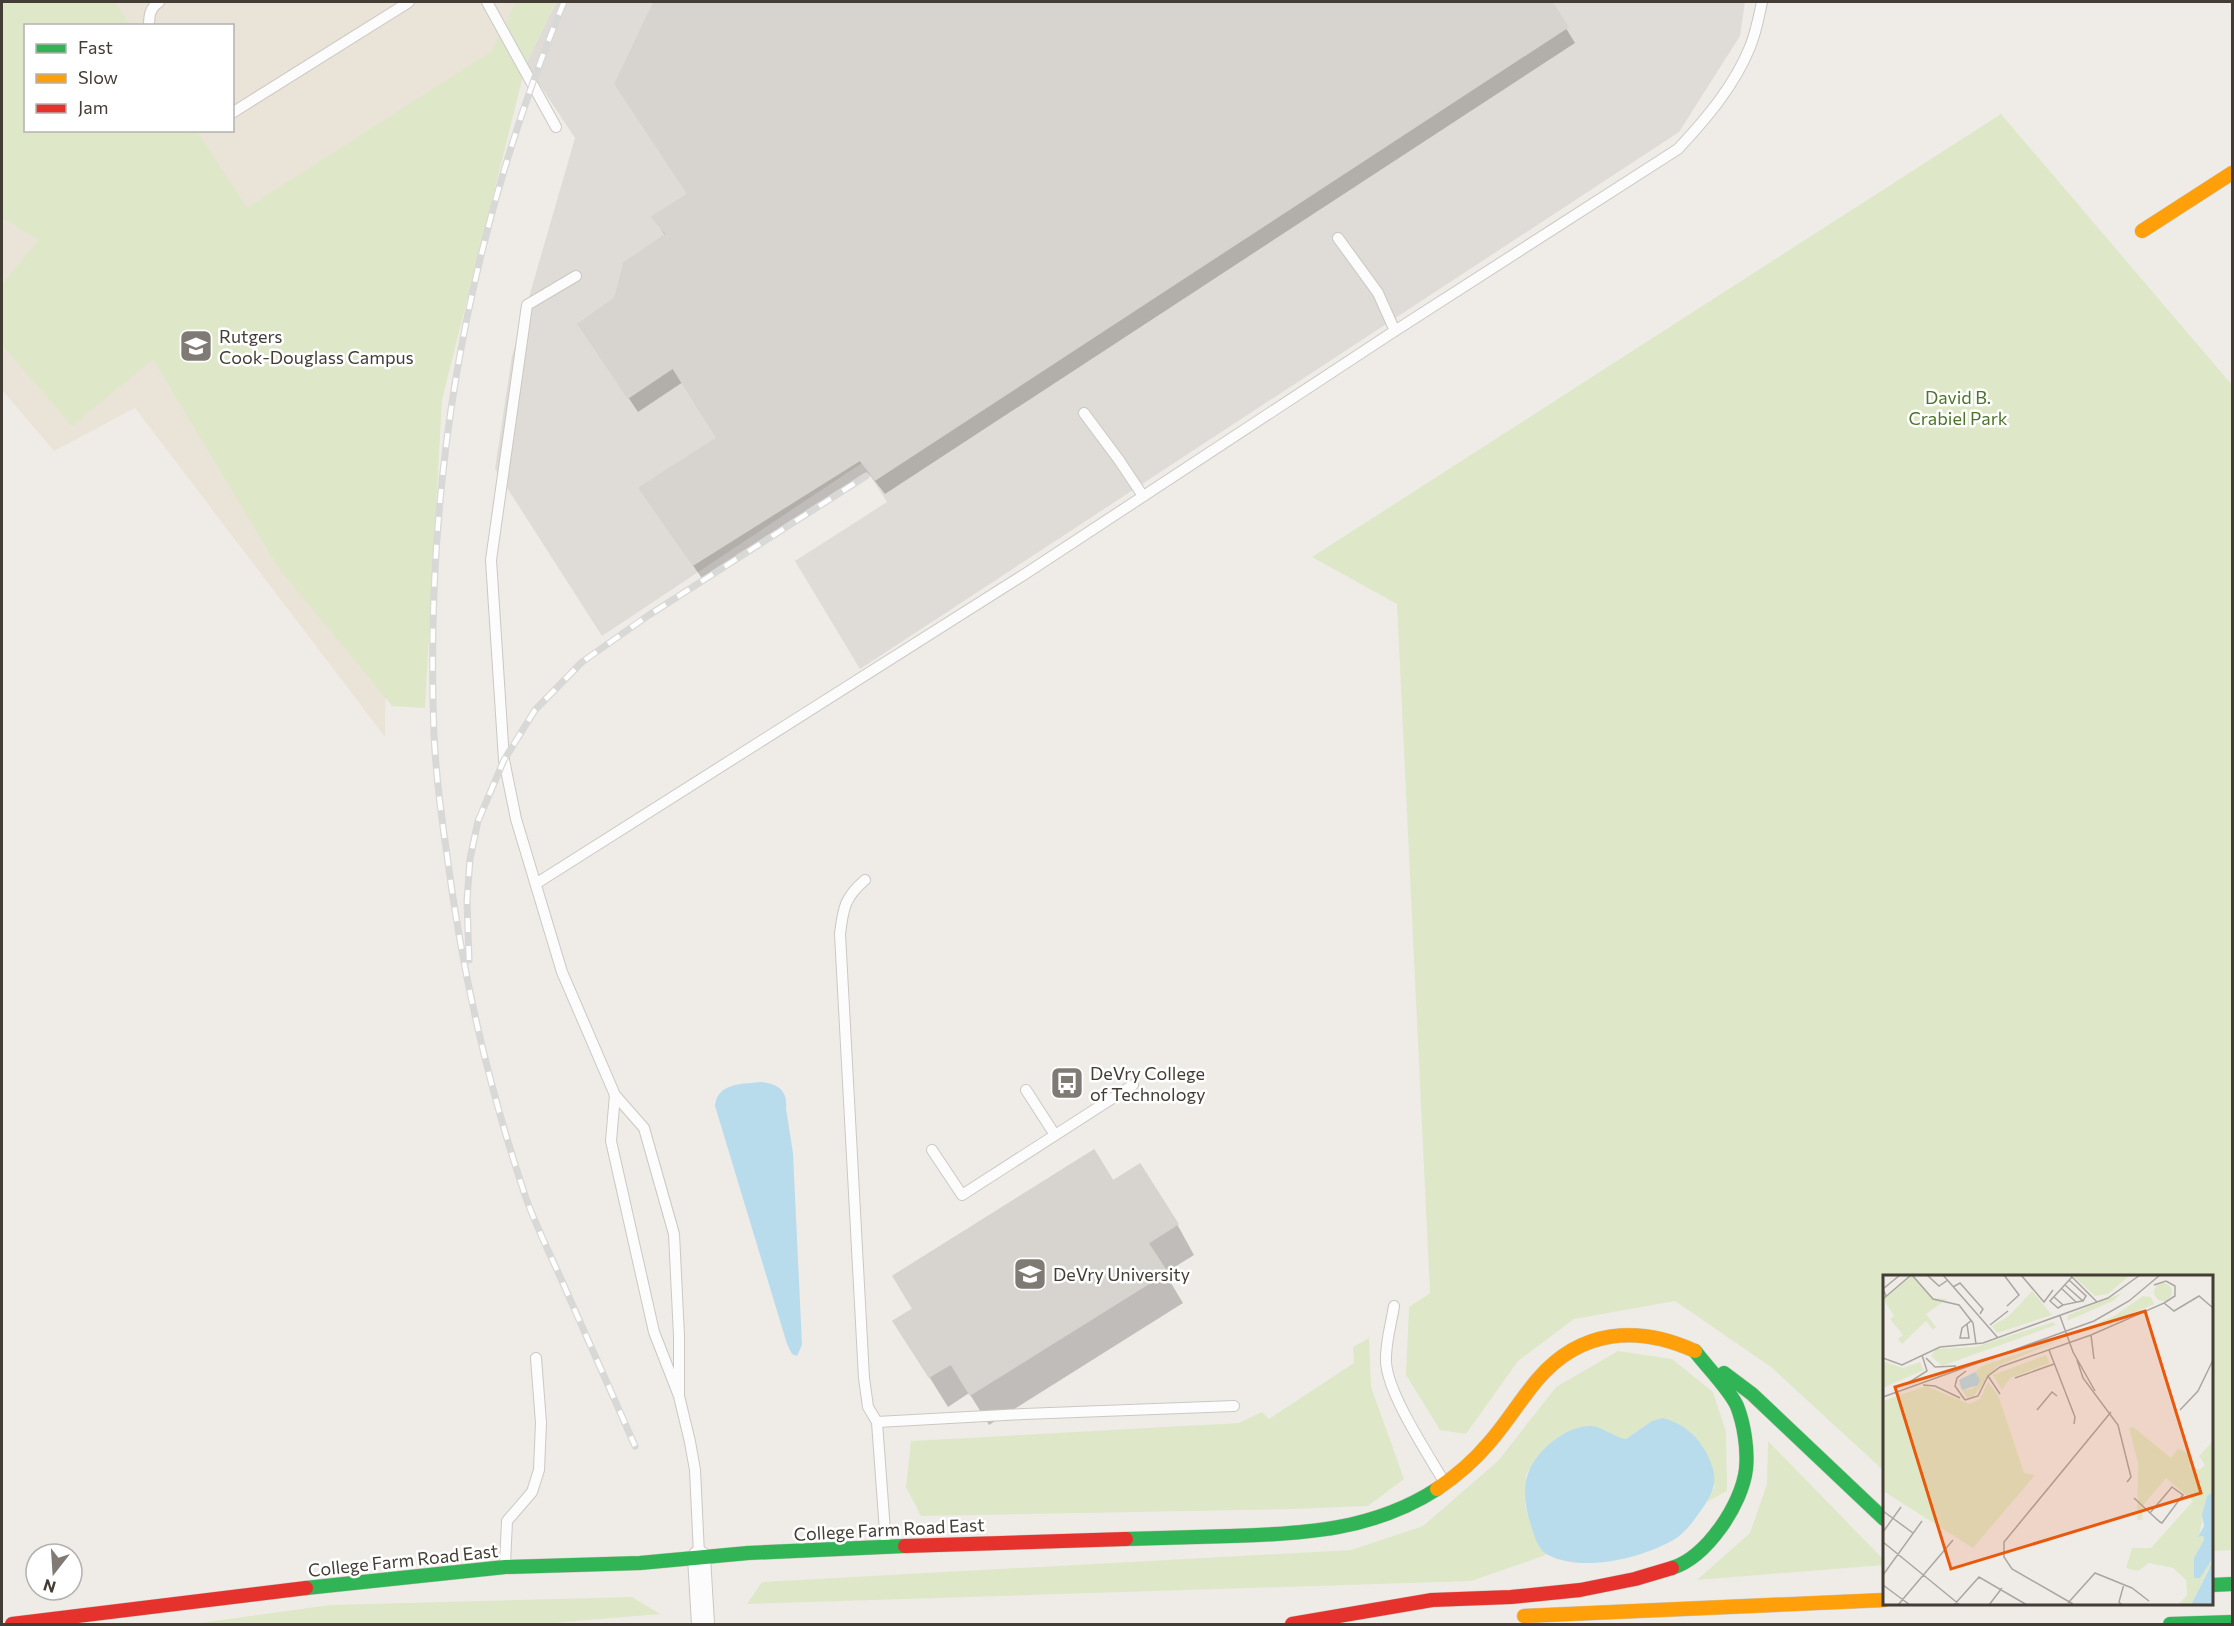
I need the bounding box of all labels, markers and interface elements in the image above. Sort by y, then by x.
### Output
legend [24,24,234,132]
text: Fast [78,36,113,58]
text: Slow [78,66,118,88]
text: Jam [78,96,108,118]
place label: Rutgers Cook-Douglass Campus [219,325,414,368]
school or university icon: Rutgers Cook-Douglass Campus [178,328,214,364]
park label: David B. Crabiel Park [1908,386,2008,429]
place label: DeVry College of Technology [1090,1062,1206,1105]
bus stop icon: DeVry College of Technology [1049,1065,1085,1101]
school or university icon: DeVry University [1012,1256,1048,1292]
place label: DeVry University [1053,1263,1190,1285]
inset map [1883,1275,2213,1605]
street label: College Farm Road East [793,1513,985,1545]
street label: College Farm Road East [307,1539,499,1581]
north arrow [24,1542,84,1602]
text: N [41,1576,58,1598]

